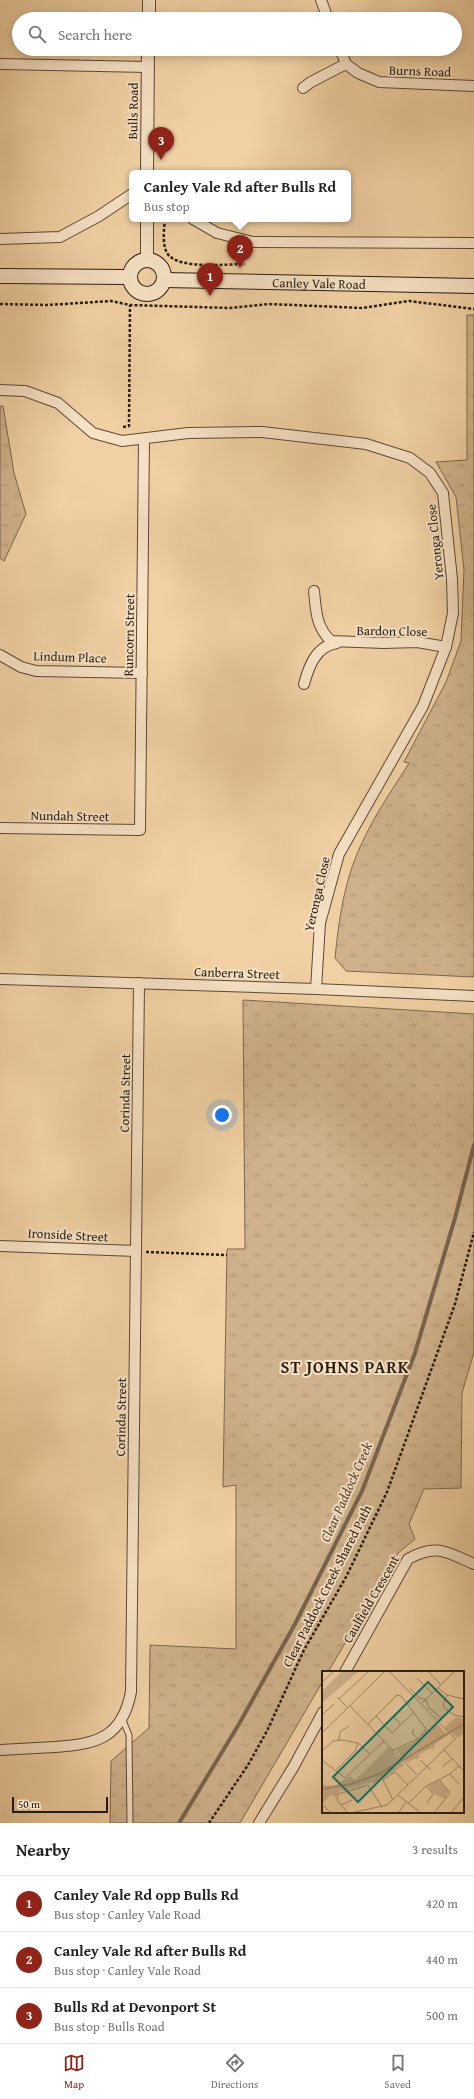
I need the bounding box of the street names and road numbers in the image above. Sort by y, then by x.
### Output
street label: Burns Road [389,60,452,82]
street label: Bulls Road [123,82,143,140]
street label: Canley Vale Road [272,273,366,293]
street label: Yeronga Close [422,503,448,581]
street label: Runcorn Street [119,593,139,676]
street label: Bardon Close [356,621,428,641]
street label: Lindum Place [33,646,107,668]
street label: Nundah Street [30,806,110,826]
street label: Yeronga Close [299,855,335,933]
street label: Canberra Street [194,962,281,984]
street label: Corinda Street [115,1053,135,1133]
street label: Ironside Street [27,1223,109,1247]
street label: Corinda Street [111,1377,131,1457]
street label: Clear Paddock Creek Shared Path [278,1501,377,1670]
street label: Caulfield Crescent [338,1551,404,1646]

